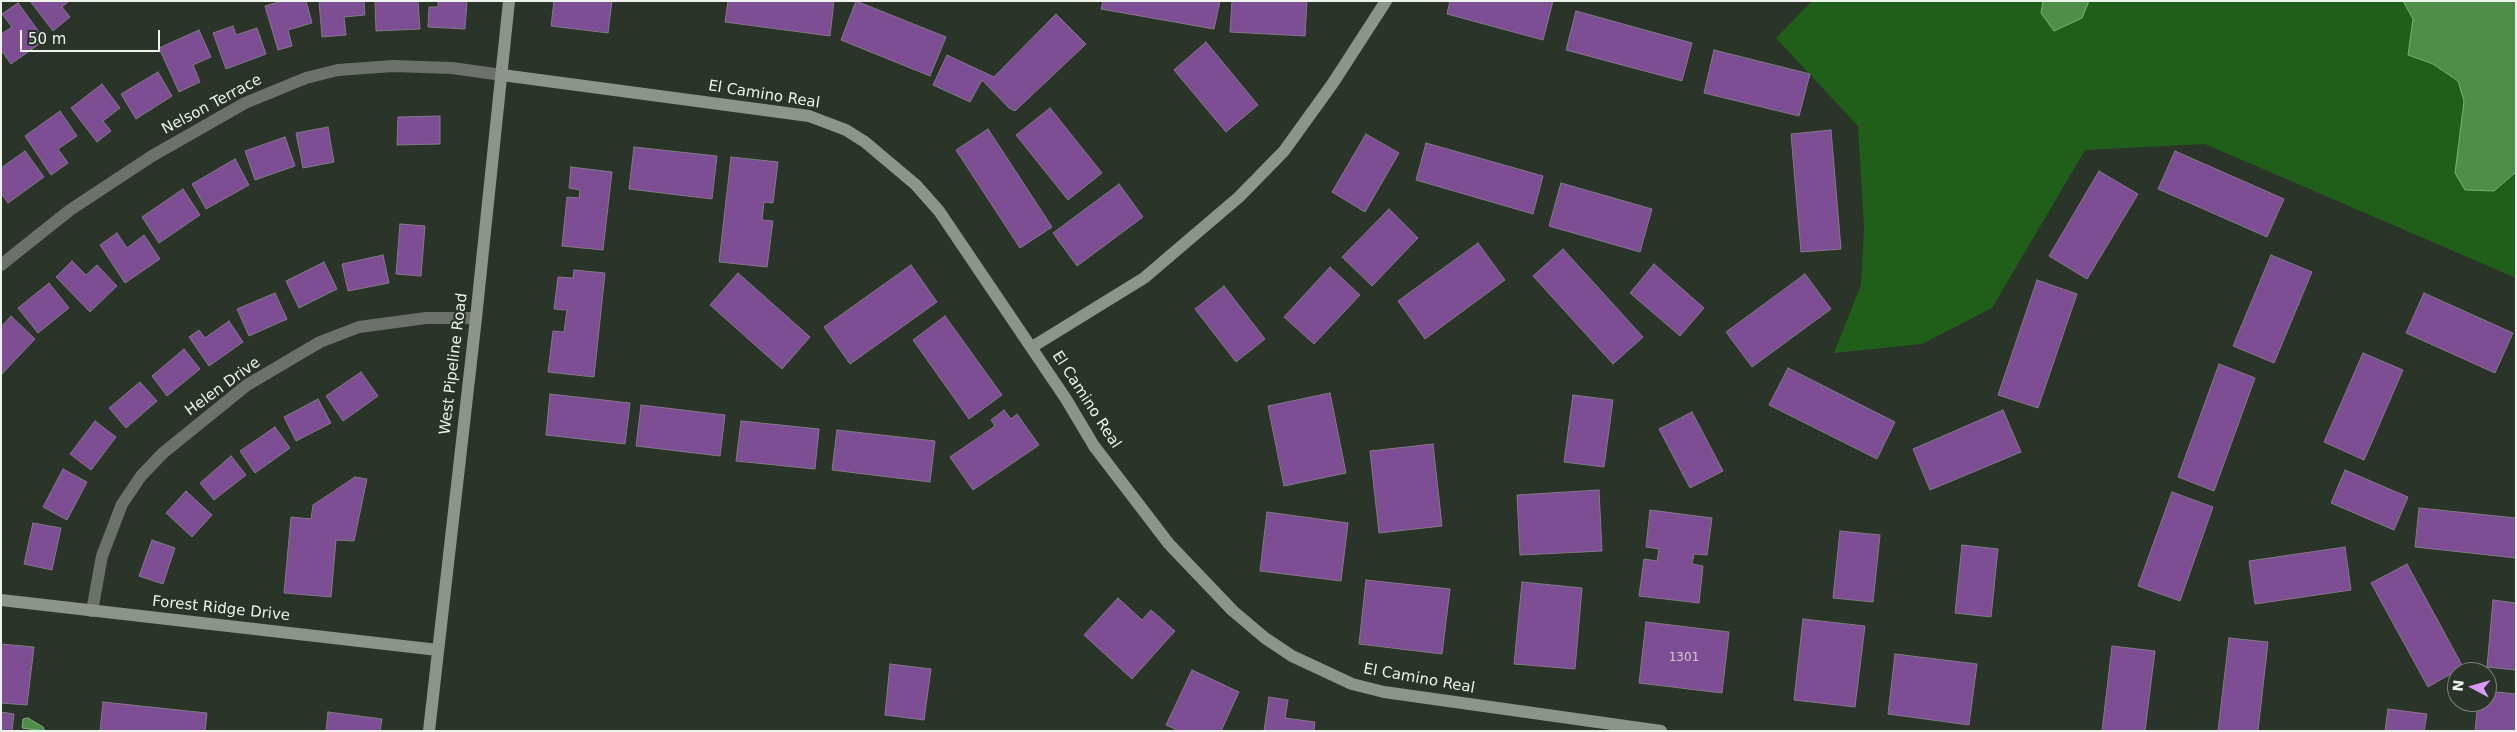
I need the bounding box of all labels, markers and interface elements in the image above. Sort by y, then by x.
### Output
scale bar [22,20,162,52]
text: 50 m [28,30,66,48]
street label: Nelson Terrace [159,71,265,139]
street label: El Camino Real [707,77,821,113]
street label: West Pipeline Road [436,292,472,436]
street label: El Camino Real [1048,348,1124,452]
street label: Helen Drive [182,354,264,420]
street label: Forest Ridge Drive [151,593,291,625]
house number: 1301 [1669,651,1699,665]
street label: El Camino Real [1362,660,1476,698]
north arrow [2447,662,2497,712]
text: N [2450,679,2467,692]

